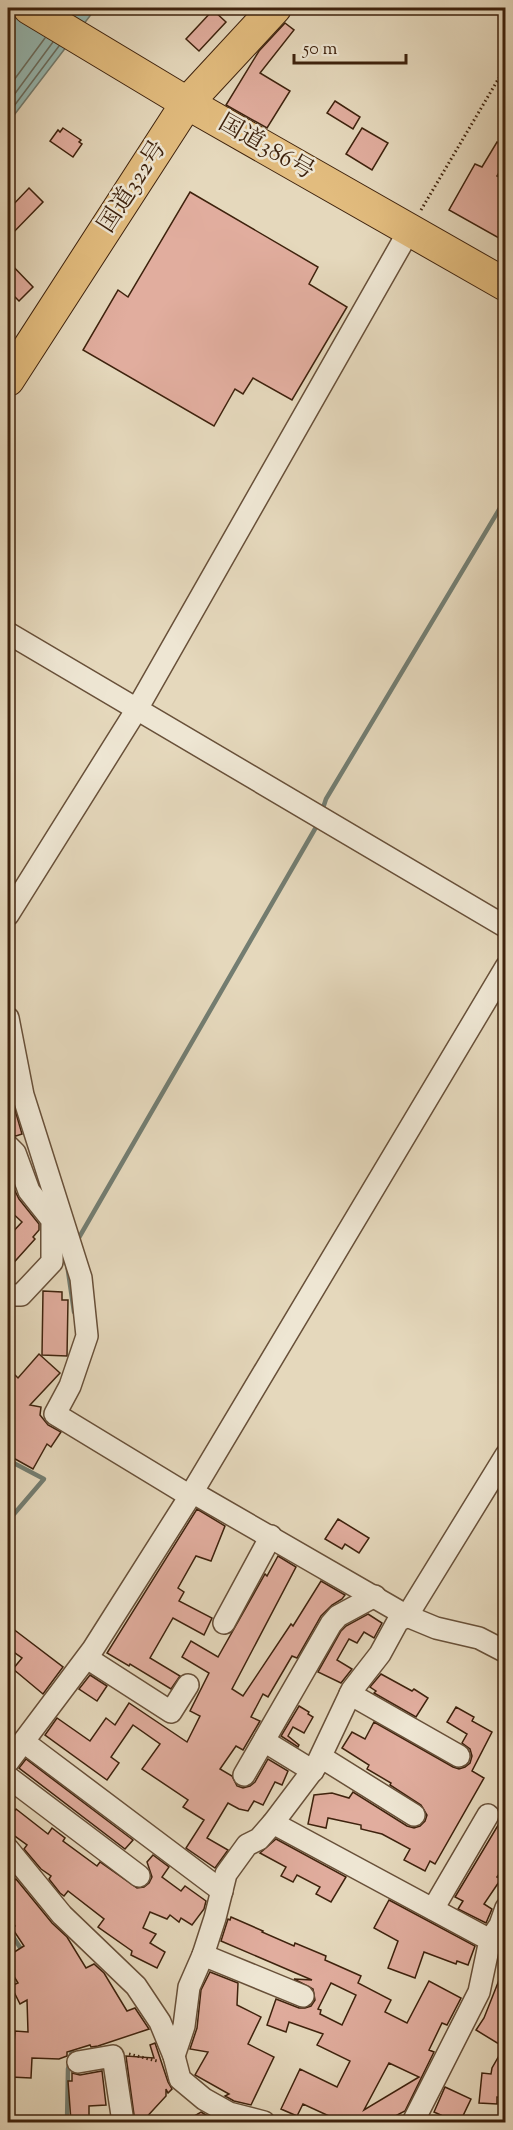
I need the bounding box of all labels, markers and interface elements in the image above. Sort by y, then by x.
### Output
scale bar [294,27,406,65]
text: 50 m [302,37,338,63]
street label: 国道386号 [212,107,320,189]
street label: 国道322号 [90,134,176,240]

